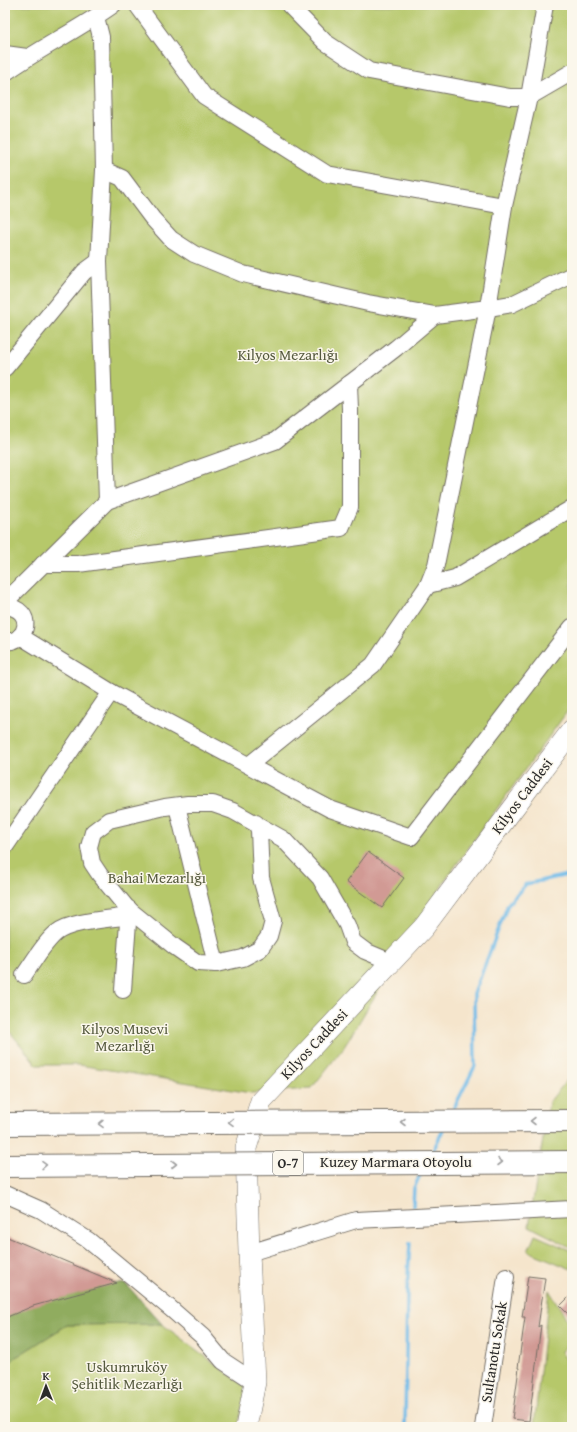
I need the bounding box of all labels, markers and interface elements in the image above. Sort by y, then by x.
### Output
park label: Kilyos Mezarlığı [238,344,338,365]
street label: Kilyos Caddesi [486,754,557,838]
park label: Bahai Mezarlığı [108,867,206,888]
street label: Kilyos Caddesi [275,1004,352,1084]
park label: Kilyos Musevi Mezarlığı [82,1018,168,1056]
one-way arrow [530,1117,536,1125]
one-way arrow [228,1118,234,1127]
one-way arrow [400,1118,406,1126]
one-way arrow [98,1120,104,1128]
road number: O-7 [273,1151,303,1175]
street label: Kuzey Marmara Otoyolu [320,1151,473,1172]
one-way arrow [497,1158,503,1166]
one-way arrow [171,1160,177,1168]
one-way arrow [41,1161,47,1169]
street label: Sultanotu Sokak [475,1299,512,1404]
park label: Uskumruköy Şehitlik Mezarlığı [72,1356,182,1394]
north arrow [26,1366,66,1406]
text: K [42,1368,49,1384]

